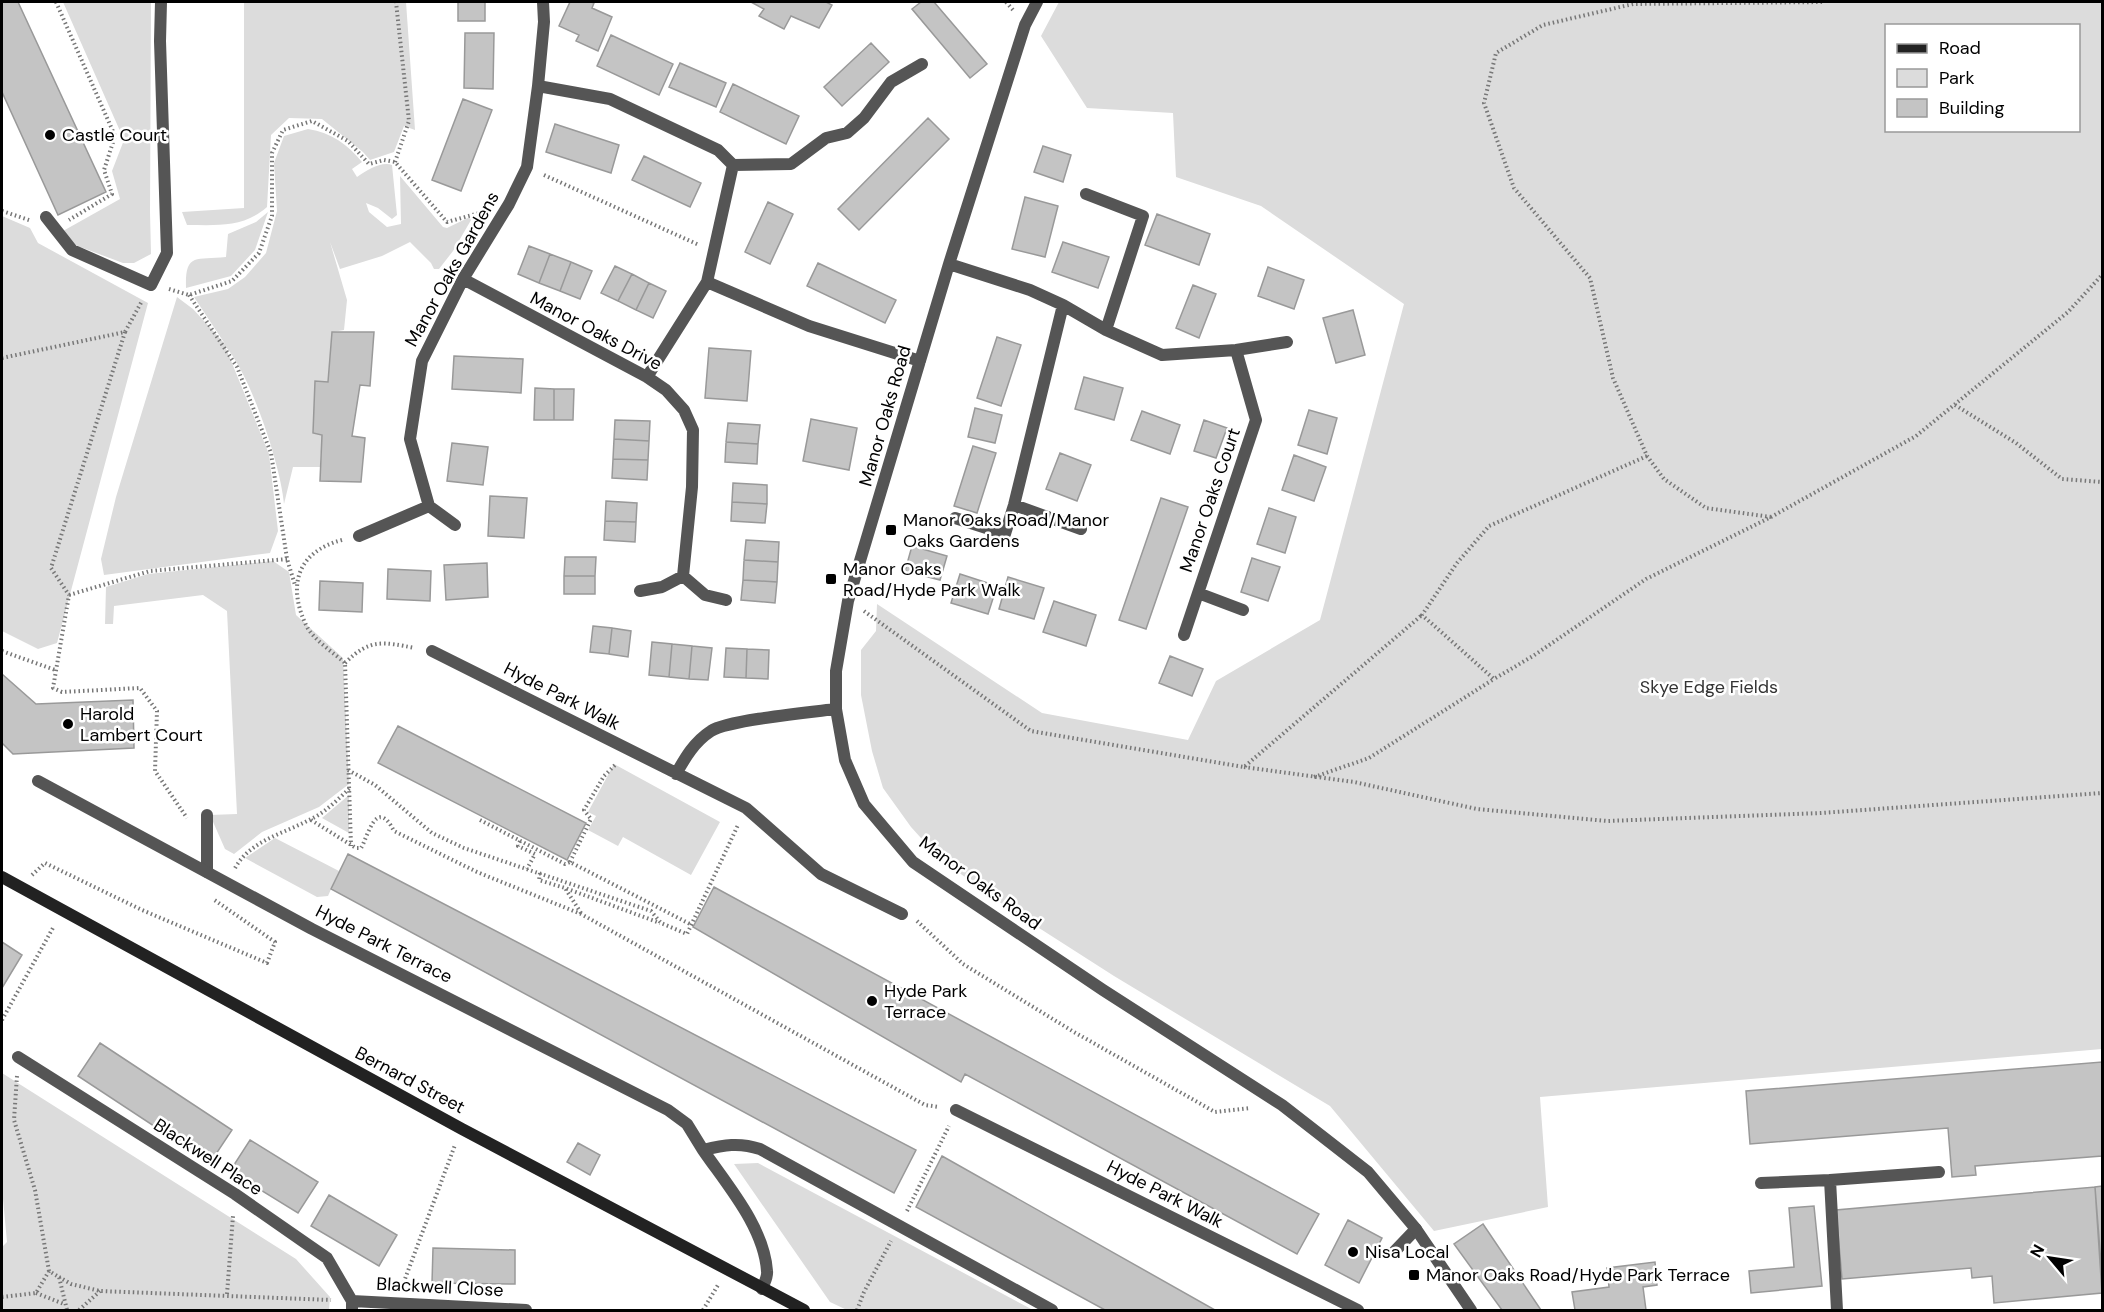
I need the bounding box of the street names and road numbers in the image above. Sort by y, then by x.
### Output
street label: Manor Oaks Gardens [399,187,505,351]
street label: Manor Oaks Drive [526,286,666,376]
street label: Manor Oaks Road [853,343,917,489]
street label: Manor Oaks Court [1174,425,1246,575]
street label: Hyde Park Walk [500,656,624,736]
street label: Manor Oaks Road [914,831,1046,935]
street label: Hyde Park Terrace [312,899,456,989]
street label: Bernard Street [351,1041,469,1119]
street label: Blackwell Place [149,1113,267,1201]
street label: Hyde Park Walk [1103,1154,1227,1234]
street label: Blackwell Close [376,1272,504,1302]

